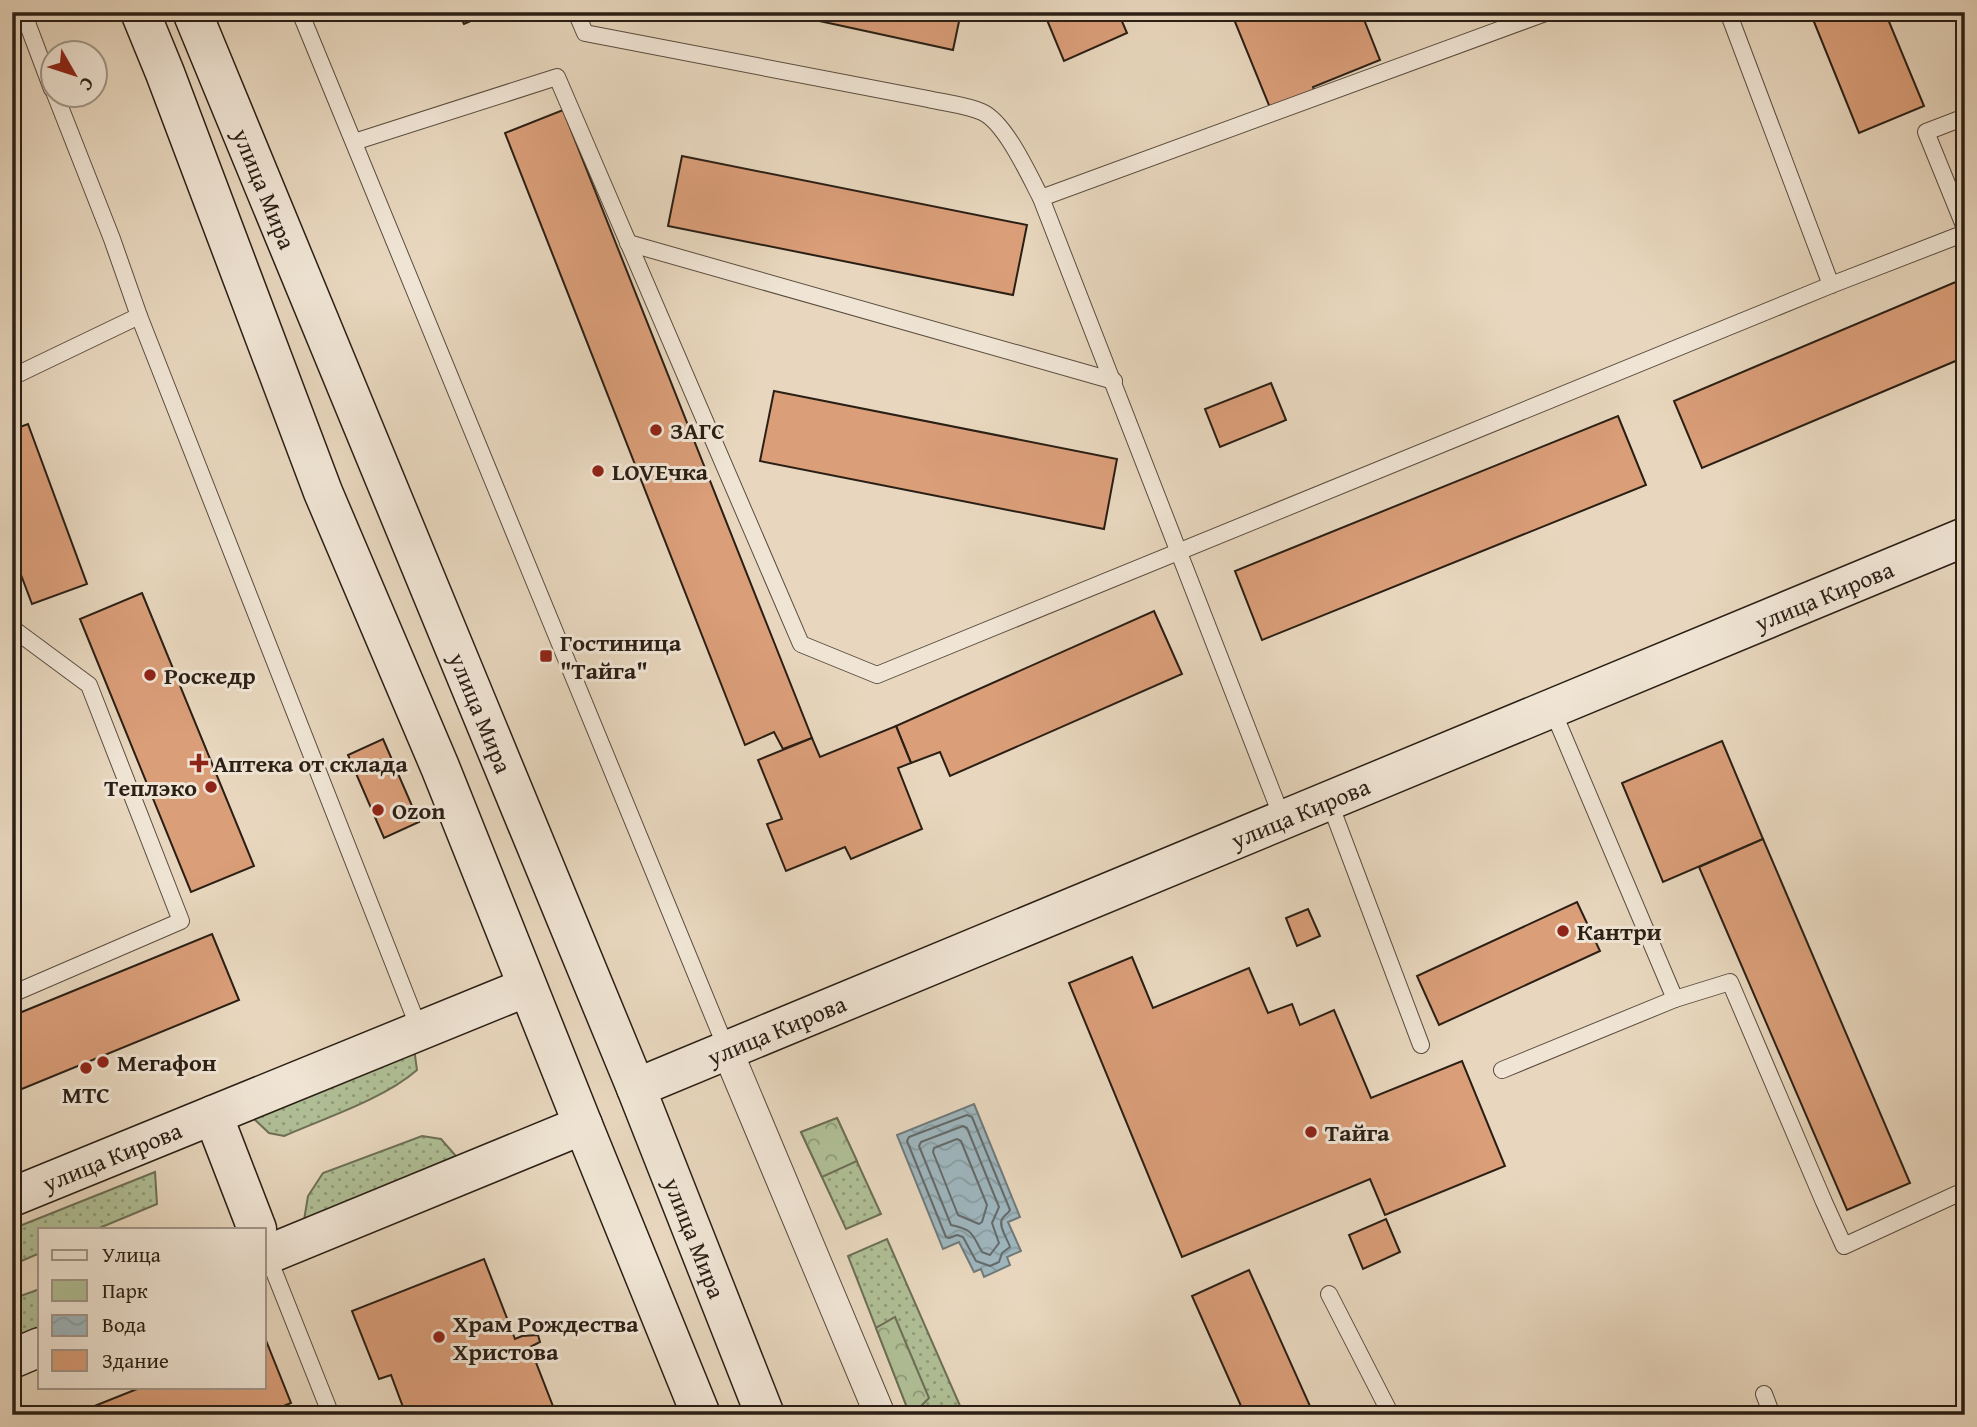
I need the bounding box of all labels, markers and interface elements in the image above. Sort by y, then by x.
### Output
north arrow [38,38,108,108]
text: С [73,72,101,98]
street label: улица Мира [224,122,306,255]
place label: ЗАГС [670,413,725,448]
marker: ЗАГС [648,422,664,438]
place label: LOVEчка [612,454,709,489]
marker: LOVEчка [590,463,606,479]
street label: улица Кирова [1748,551,1899,640]
place label: Гостиница "Тайга" [560,625,682,688]
street label: улица Мира [440,646,522,779]
marker: Гостиница "Тайга" [538,648,554,664]
place label: Роскедр [164,658,256,693]
marker: Роскедр [142,667,158,683]
place label: Аптека от склада [213,746,408,781]
marker: Аптека от склада [191,755,207,771]
street label: улица Кирова [1224,768,1376,857]
place label: Теплэко [104,770,197,805]
marker: Теплэко [203,779,219,795]
place label: Ozon [392,793,446,828]
marker: Ozon [370,802,386,818]
place label: Кантри [1577,914,1662,949]
marker: Кантри [1555,923,1571,939]
street label: улица Кирова [701,985,852,1075]
place label: Мегафон [117,1045,217,1080]
marker: Мегафон [95,1054,111,1070]
marker: МТС [78,1060,94,1076]
place label: МТС [62,1077,110,1112]
street label: улица Кирова [36,1112,187,1201]
place label: Тайга [1325,1115,1390,1150]
marker: Тайга [1303,1124,1319,1140]
street label: улица Мира [655,1171,735,1304]
legend [38,1228,266,1388]
text: Улица [102,1239,161,1270]
text: Парк [102,1275,148,1306]
place label: Храм Рождества Христова [453,1306,639,1369]
text: Вода [102,1309,146,1340]
marker: Храм Рождества Христова [431,1329,447,1345]
text: Здание [102,1345,169,1376]

